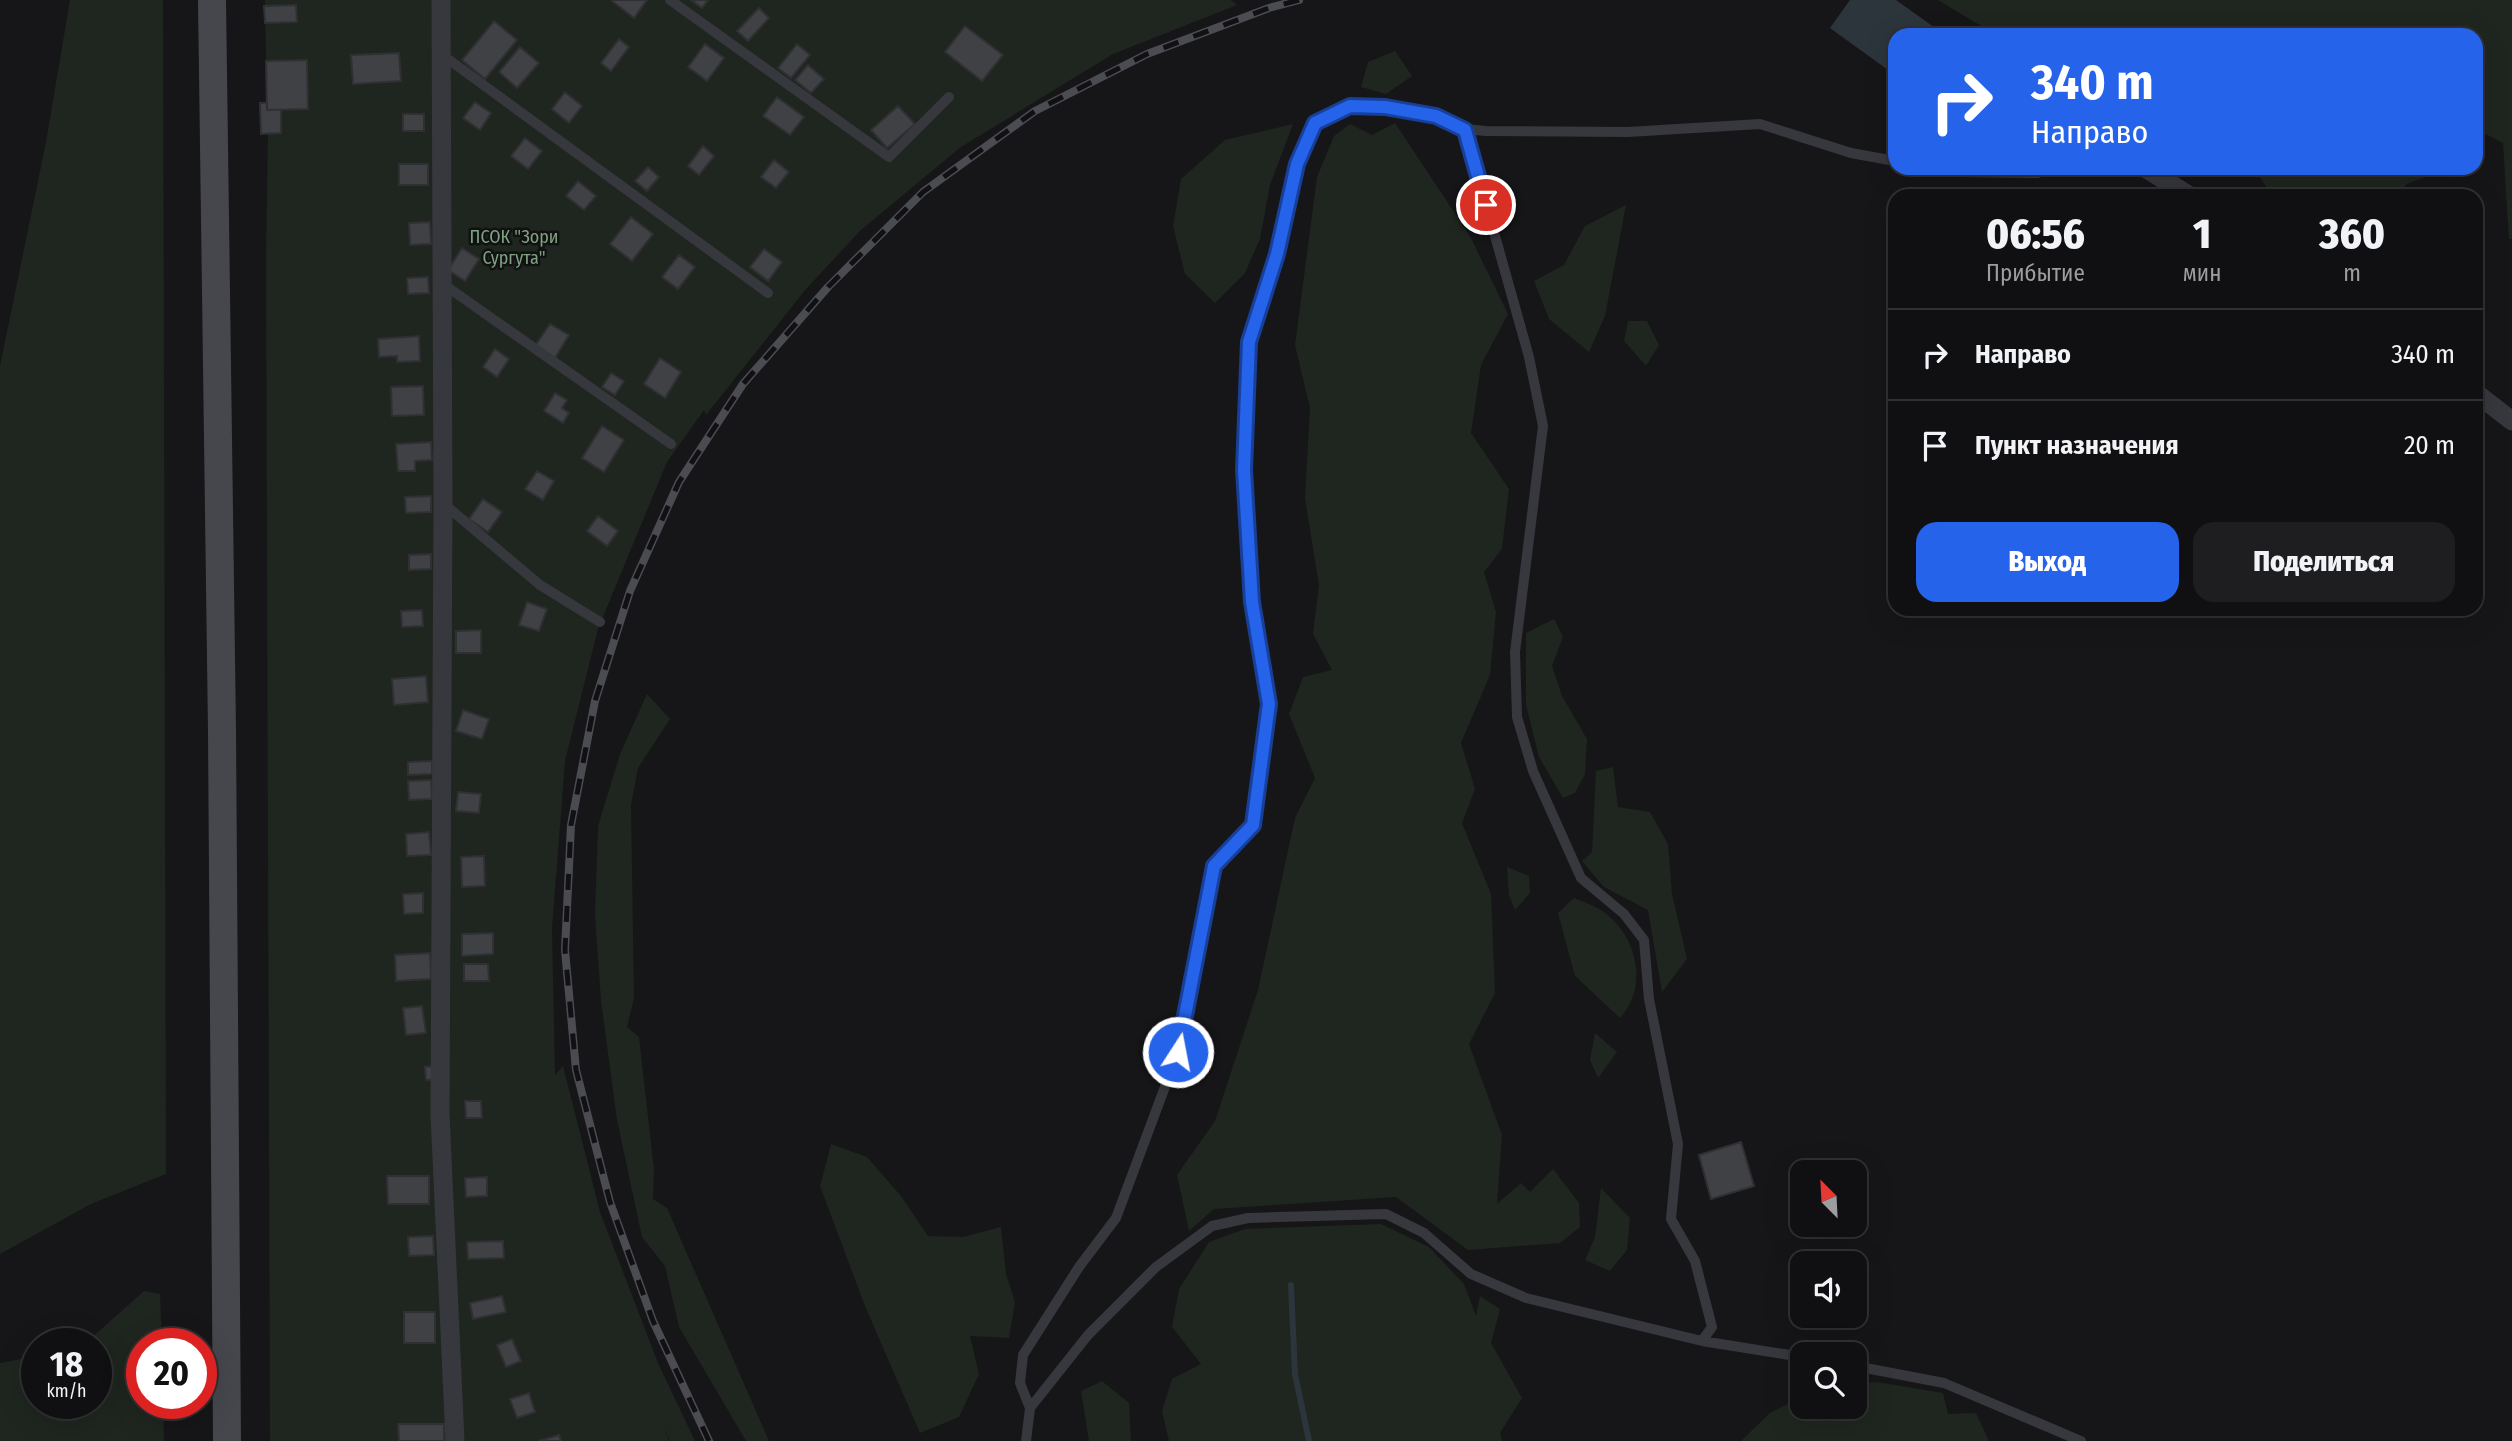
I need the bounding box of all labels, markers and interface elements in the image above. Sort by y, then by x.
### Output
text: 340 m [2031,53,2154,112]
icon: right [1916,56,2007,147]
text: Направо [2031,113,2148,151]
pin [1456,175,1516,235]
icon: arrive [1467,186,1505,224]
text: 06:56 [1986,209,2085,259]
text: 1 [2193,209,2211,259]
text: 360 [2319,209,2385,259]
park label: ПСОК "Зори Сургута" [470,226,558,269]
text: Прибытие [1986,259,2085,287]
text: мин [2183,259,2221,287]
text: m [2343,259,2361,287]
icon: right [1916,336,1954,374]
text: Направо [1975,339,2071,370]
text: 340 m [2391,339,2455,370]
icon: arrive [1916,427,1954,465]
text: Пункт назначения [1975,430,2179,461]
text: 20 m [2404,430,2455,461]
button: Выход [1916,522,2179,602]
button: Поделиться [2193,522,2455,602]
position arrow [1141,1015,1215,1089]
north arrow [1790,1160,1867,1237]
map controls [1790,1160,1867,1419]
button: sound [1790,1251,1867,1328]
speed limit sign: 20 [126,1328,217,1419]
button: search [1790,1342,1867,1419]
text: 18 [50,1343,83,1385]
text: km/h [46,1380,87,1402]

